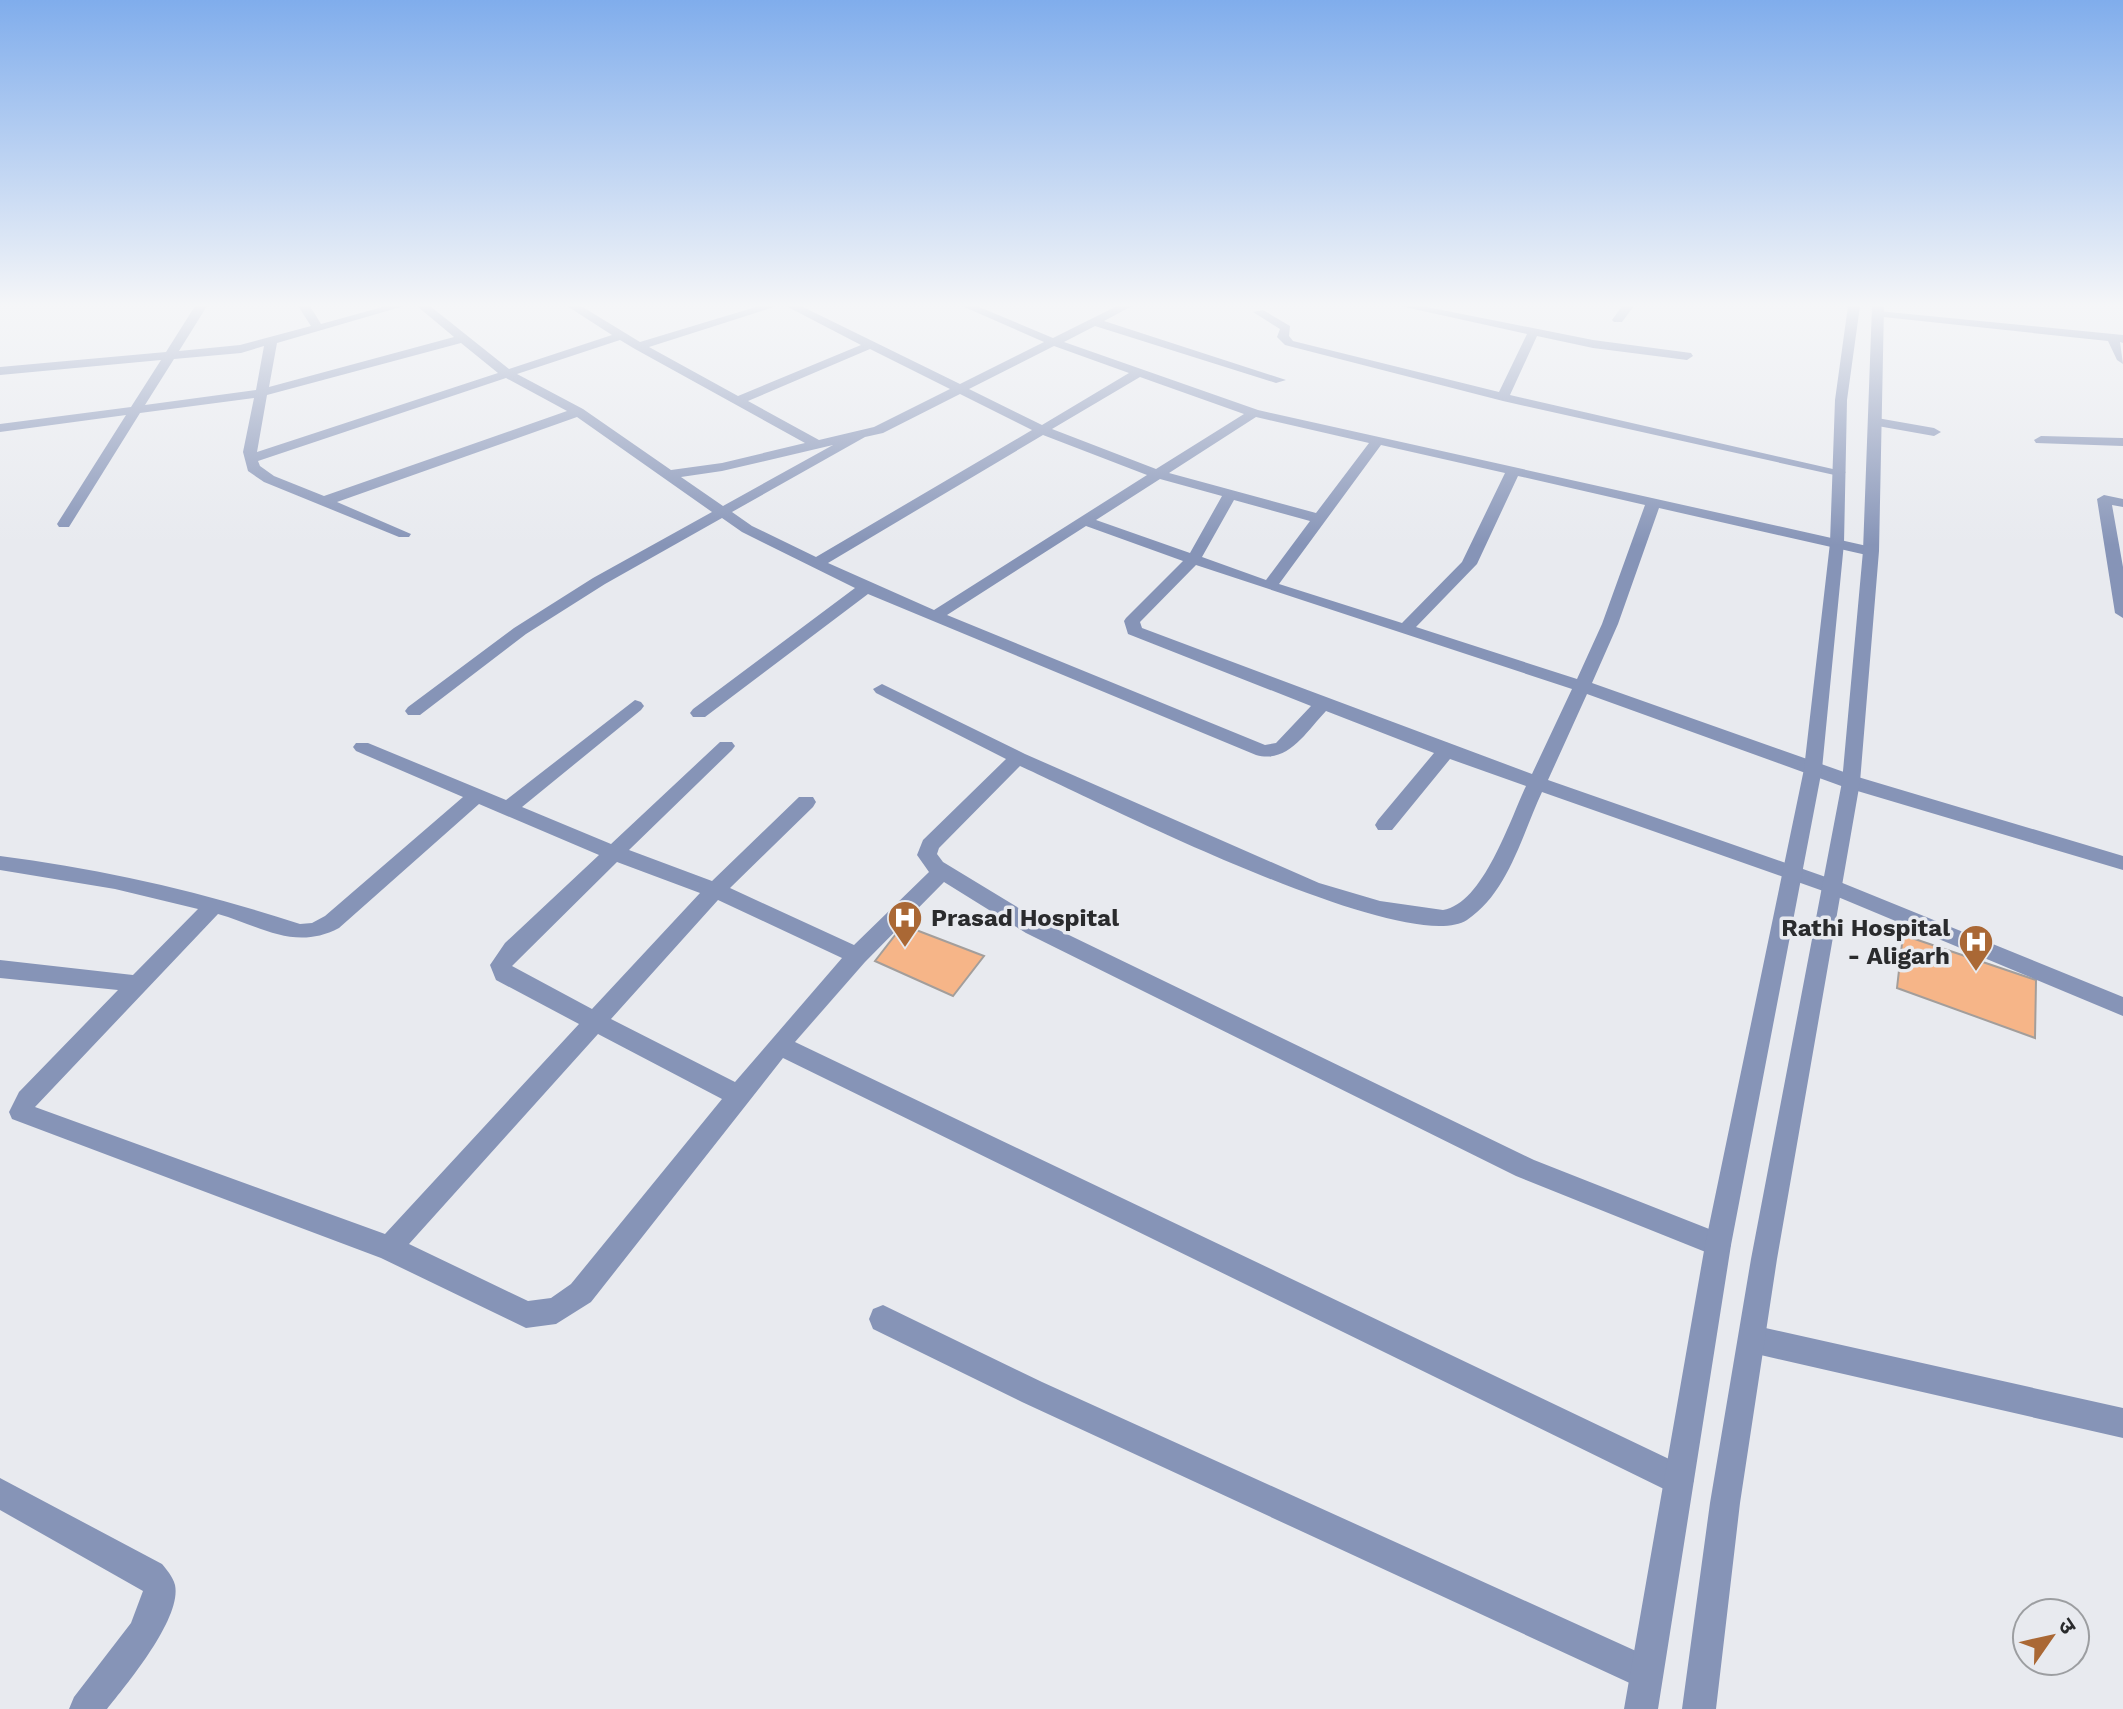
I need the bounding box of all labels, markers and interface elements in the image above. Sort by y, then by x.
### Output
hospital icon: Prasad Hospital [886,899,924,949]
place label: Prasad Hospital [931,904,1119,932]
place label: Rathi Hospital - Aligarh [1781,914,1950,970]
hospital icon: Rathi Hospital - Aligarh [1957,923,1995,973]
north arrow [2011,1597,2091,1677]
text: उ [2053,1614,2082,1639]

